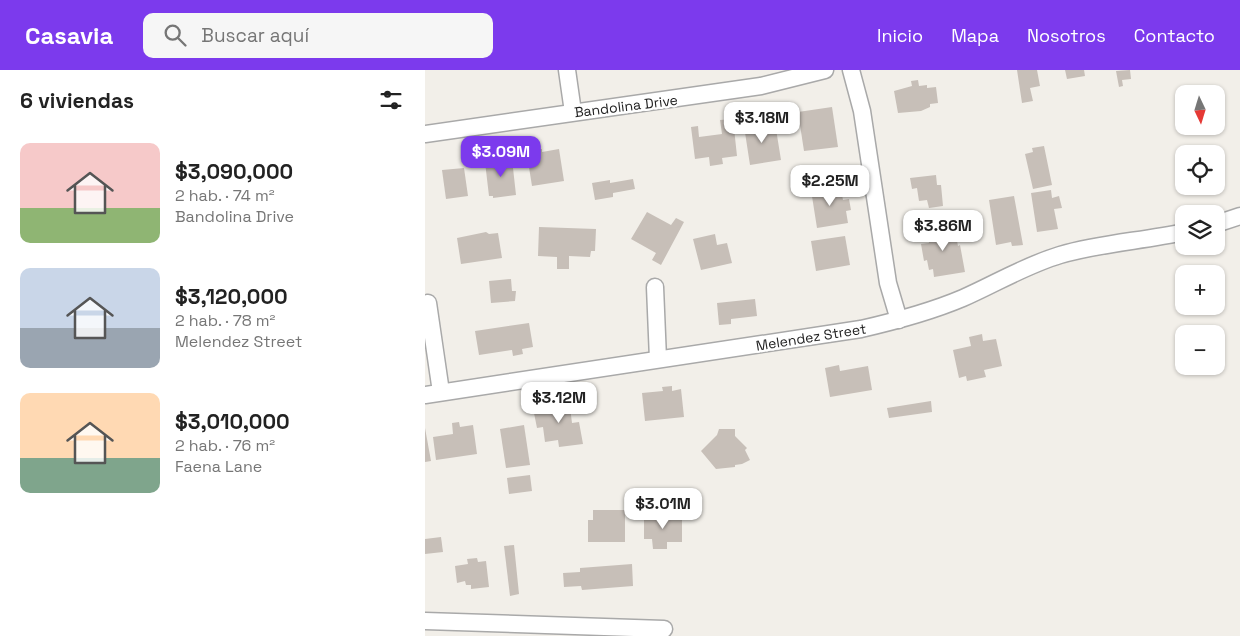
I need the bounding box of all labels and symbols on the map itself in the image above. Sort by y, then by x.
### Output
north arrow [1175,85,1225,135]
street label: Bandolina Drive [573,91,679,121]
pin: $3.18M [721,102,803,144]
pin: $3.09M [460,136,542,178]
pin: $2.25M [789,164,871,207]
pin: $3.86M [902,210,984,252]
street label: Melendez Street [755,319,867,355]
pin: $3.12M [518,382,600,424]
pin: $3.01M [622,488,704,530]

